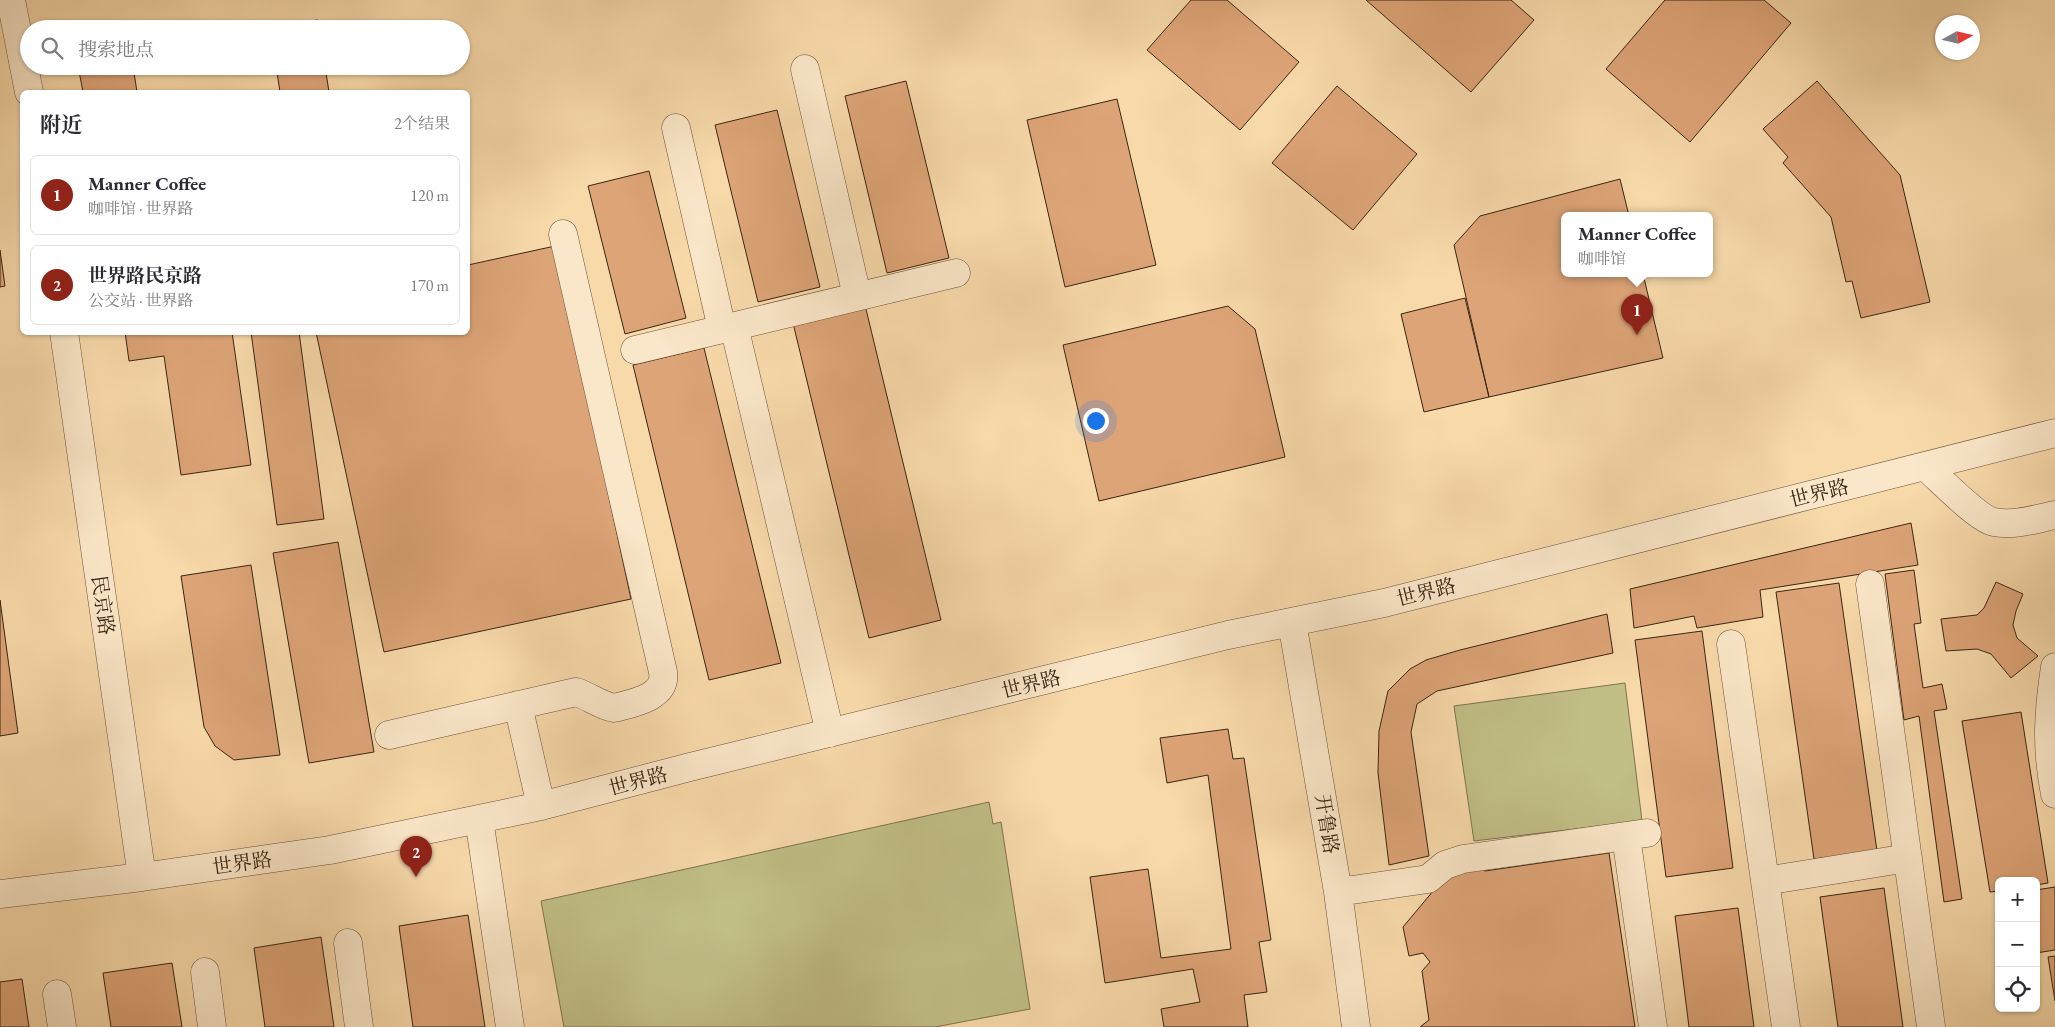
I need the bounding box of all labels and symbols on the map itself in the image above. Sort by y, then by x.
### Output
north arrow [1935,15,1980,60]
pin: 1 [1621,294,1653,335]
your location [1083,408,1109,434]
street label: 世界路 [1787,473,1851,513]
street label: 世界路 [1394,572,1458,612]
street label: 民京路 [86,573,120,637]
street label: 世界路 [999,664,1063,704]
street label: 世界路 [606,761,670,801]
street label: 开鲁路 [1309,792,1345,856]
pin: 2 [400,836,432,877]
street label: 世界路 [210,846,274,880]

